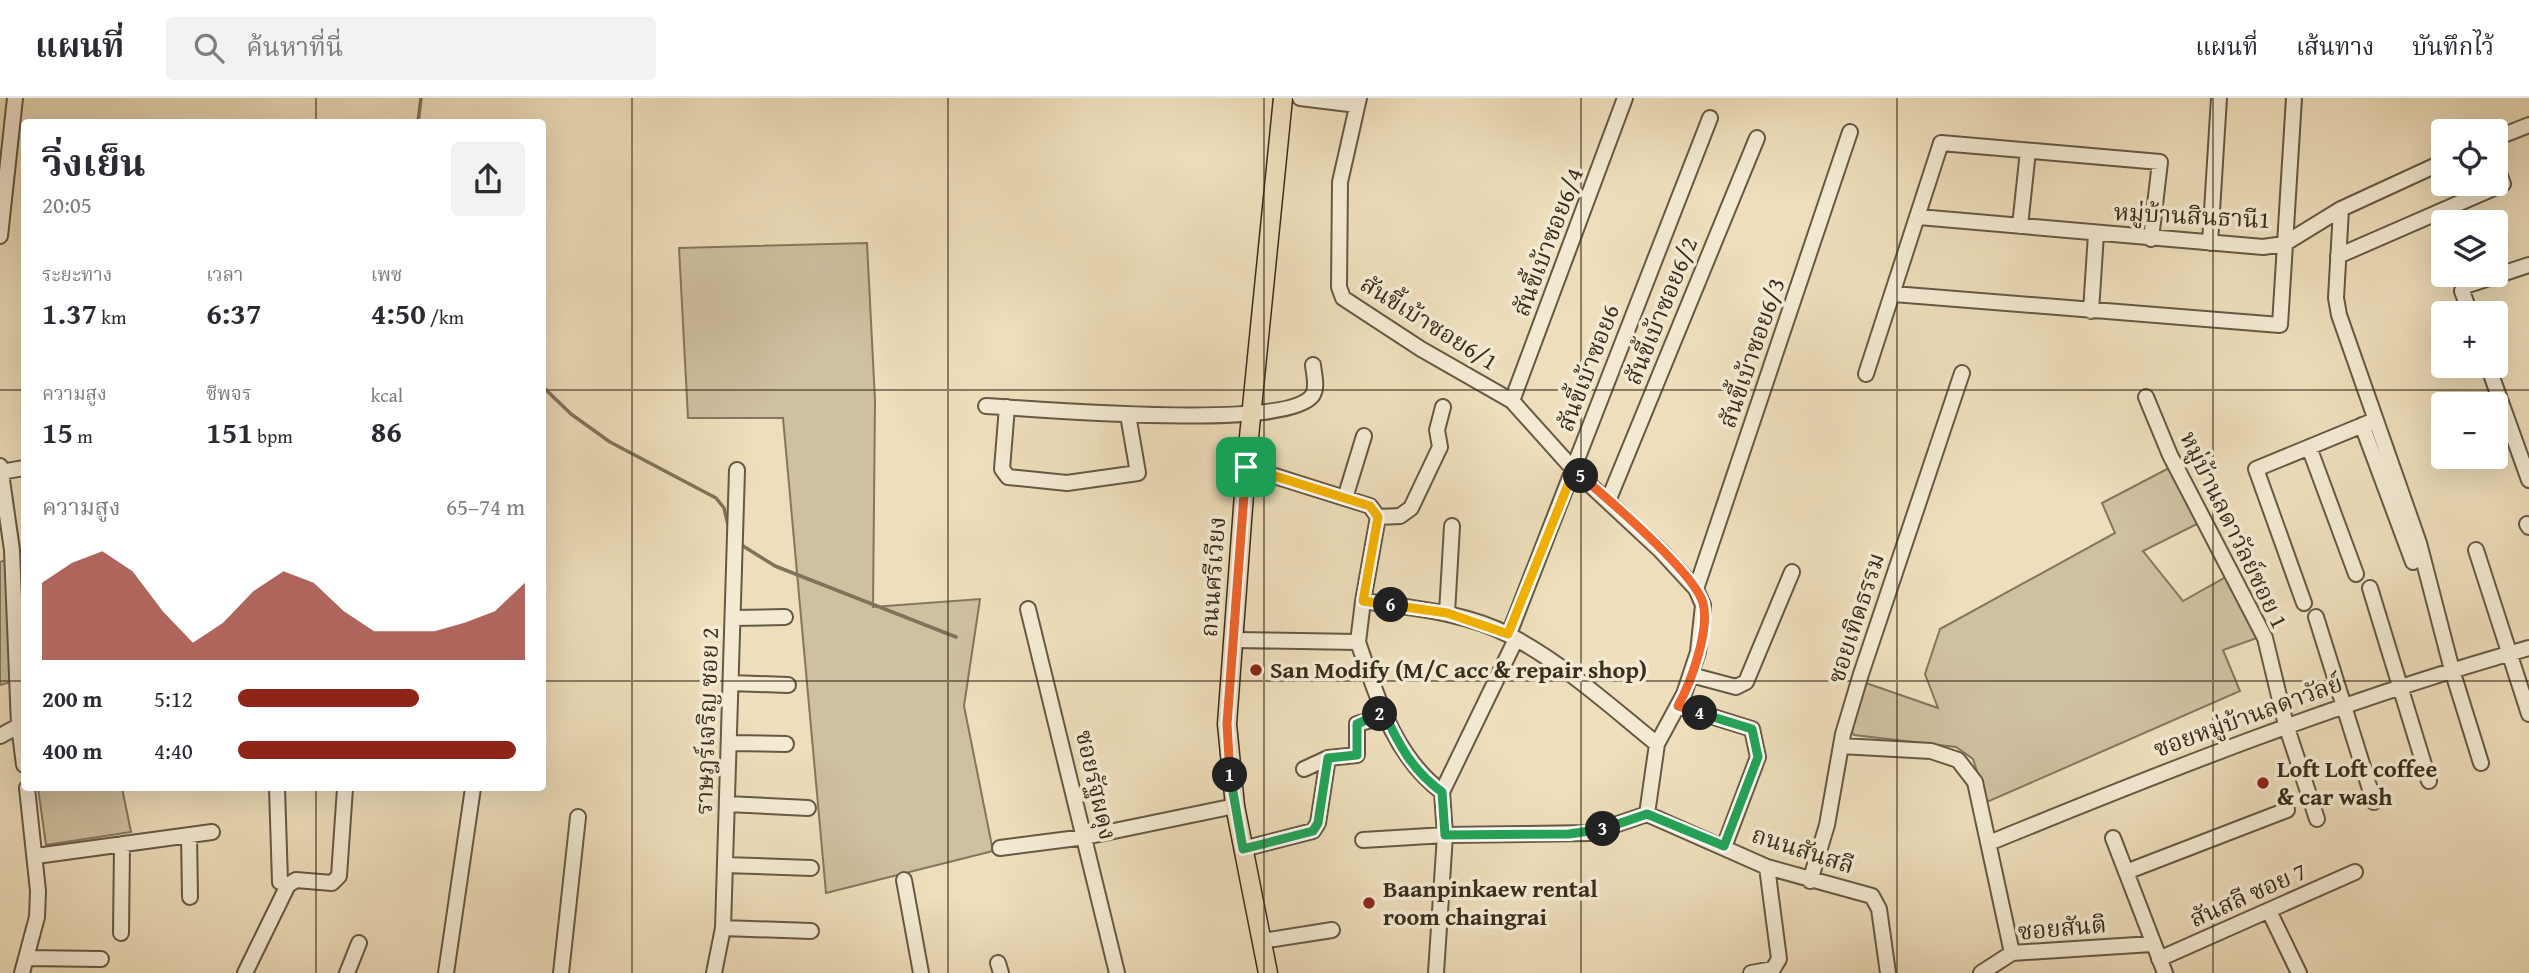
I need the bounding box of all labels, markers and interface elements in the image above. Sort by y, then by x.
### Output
search box [166,17,656,80]
text: แผนที่ [35,21,124,69]
text: ค้นหาที่นี่ [246,27,343,66]
icon: search [190,29,228,67]
text: แผนที่ [2195,29,2258,64]
text: เส้นทาง [2296,29,2374,64]
text: บันทึกไว้ [2412,29,2494,64]
map controls [2431,119,2508,469]
button: locate [2431,119,2508,196]
text: วิ่งเย็น [42,134,146,190]
button: share [451,142,525,216]
street label: สันขี้เบ้าซอย6/4 [1503,163,1592,321]
text: 20:05 [42,188,92,221]
street label: หมู่บ้านสินธานี1 [2113,194,2271,237]
button: layers [2431,210,2508,287]
street label: สันขี้เบ้าซอย6/2 [1615,232,1706,390]
text: ระยะทาง [42,260,112,288]
text: เวลา [206,260,243,288]
text: เพซ [371,260,402,288]
street label: สันขี้เบ้าซอย6/1 [1354,266,1505,379]
street label: สันขี้เบ้าซอย6/3 [1710,273,1794,432]
text: 1.37 [42,291,97,335]
text: 6:37 [206,291,261,335]
text: 4:50 [371,291,426,335]
street label: สันขี้เบ้าซอย6 [1547,299,1628,436]
button: + [2431,301,2508,378]
text: km [97,303,126,331]
text: /km [426,303,464,331]
text: ความสูง [42,379,107,407]
text: ชีพจร [206,379,251,407]
text: kcal [371,381,403,409]
button: − [2431,392,2508,469]
text: 86 [371,409,402,453]
text: 15 [42,410,73,454]
text: 151 [206,410,253,454]
text: m [73,422,93,450]
text: bpm [253,422,293,450]
street label: หมู่บ้านลดาวัลย์ซอย 1 [2171,425,2297,634]
pin [1216,437,1276,497]
icon: arrive [1227,448,1265,486]
pin: 5 [1564,458,1598,494]
text: 5 [1576,461,1585,489]
text: ความสูง [42,490,120,523]
text: 65–74 m [446,490,525,523]
street label: ถนนศรีเวียง [1191,515,1234,638]
street label: ซอยเทิดธรรม [1818,548,1893,688]
pin: 6 [1374,588,1408,622]
text: 6 [1386,590,1395,618]
street label: ราษฎร์เจริญ ซอย 2 [686,627,727,815]
place label: San Modify (M/C acc & repair shop) [1270,652,1647,687]
marker: San Modify (M/C acc & repair shop) [1248,662,1264,678]
street label: ซอยหมู่บ้านลดาวัลย์ [2148,665,2347,766]
text: 200 m [42,682,103,715]
text: 5:12 [154,682,193,715]
pin: 2 [1362,696,1398,732]
pin: 4 [1682,696,1718,730]
text: 4 [1695,698,1704,726]
text: 2 [1375,699,1384,727]
street label: ซอยรัฐผดุง [1067,726,1126,843]
text: 400 m [42,734,103,767]
text: 4:40 [154,734,193,767]
place label: Loft Loft coffee & car wash [2277,751,2437,814]
pin: 1 [1212,758,1248,792]
text: 1 [1225,760,1234,788]
marker: Loft Loft coffee & car wash [2255,775,2271,791]
pin: 3 [1586,812,1620,846]
text: 3 [1598,814,1607,842]
street label: ถนนสันสลี [1747,817,1859,883]
street label: สันสลี ซอย 7 [2184,853,2312,936]
place label: Baanpinkaew rental room chaingrai [1383,871,1598,934]
marker: Baanpinkaew rental room chaingrai [1361,895,1377,911]
street label: ซอยสันติ [2016,906,2108,949]

